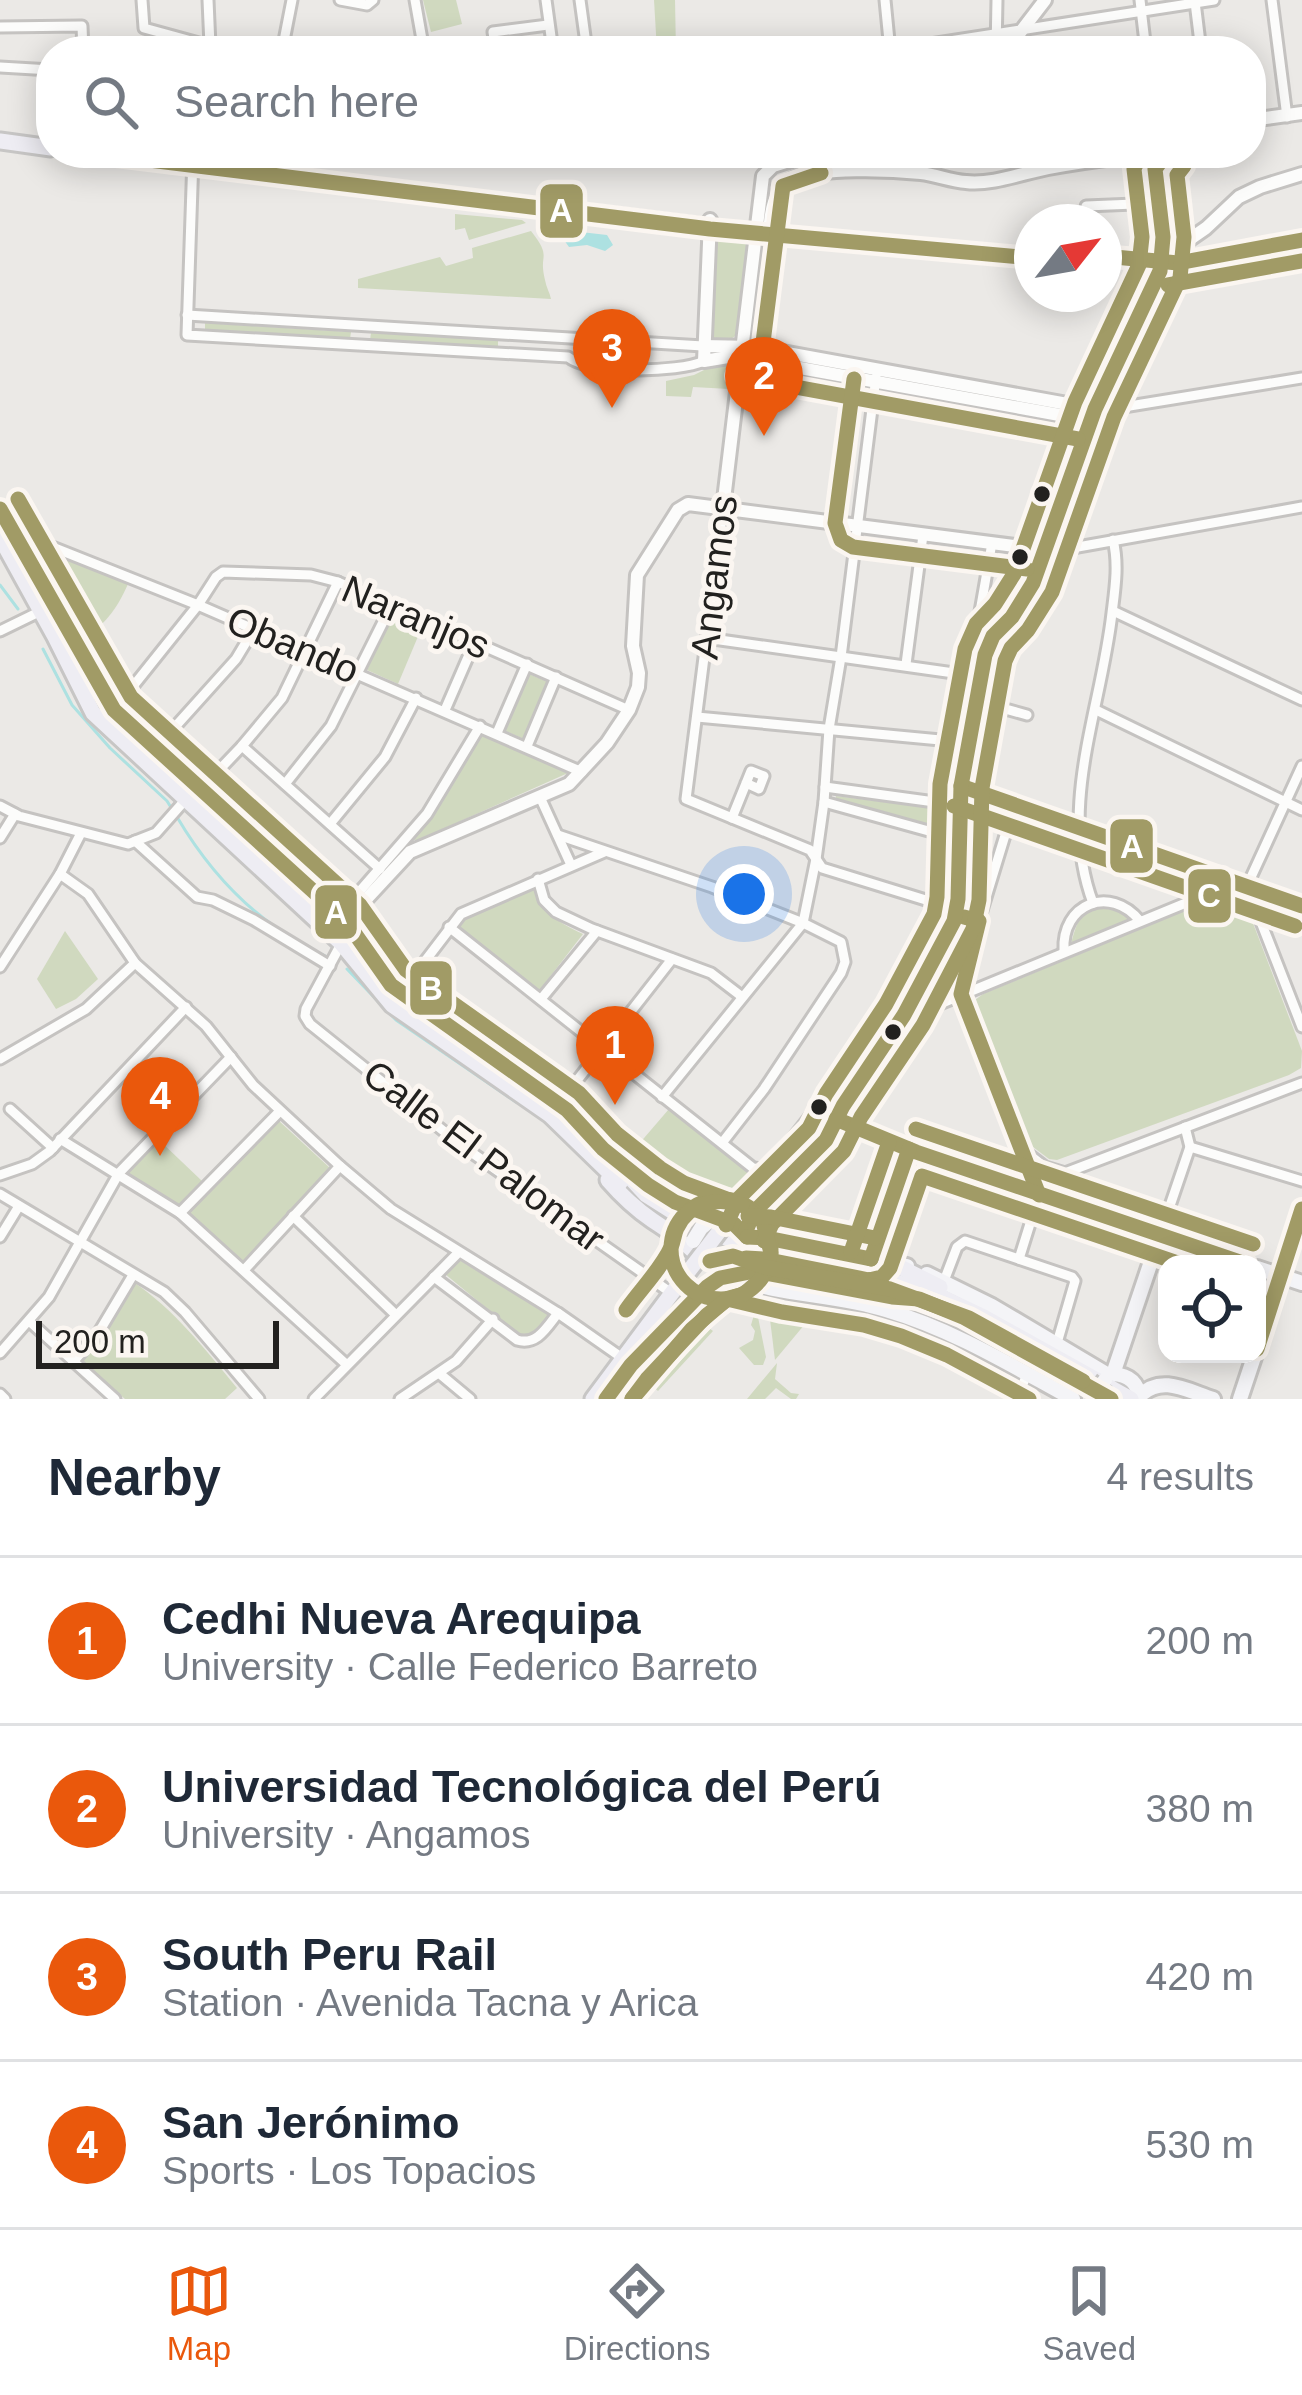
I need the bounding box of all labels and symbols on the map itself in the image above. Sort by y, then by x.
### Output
line badge: A [538,182,585,240]
text: A [549,192,573,229]
north arrow [1014,204,1122,312]
pin: 3 [573,309,651,408]
pin: 2 [725,337,803,436]
unlabelled marker [1031,483,1053,505]
street label: Angamos [683,493,745,661]
unlabelled marker [1009,546,1031,568]
street label: Naranjos [336,567,496,667]
street label: Obando [221,598,365,692]
line badge: A [1108,817,1155,875]
text: A [1120,828,1144,865]
your location [714,864,774,924]
line badge: C [1186,867,1233,925]
text: C [1197,877,1221,914]
line badge: A [313,883,359,941]
text: A [324,894,348,931]
line badge: B [408,959,454,1017]
text: B [419,970,443,1007]
pin: 1 [576,1006,654,1105]
unlabelled marker [882,1021,904,1043]
street label: Calle El Palomar [355,1051,613,1261]
pin: 4 [121,1057,199,1156]
unlabelled marker [808,1096,830,1118]
scale bar [36,1315,279,1368]

